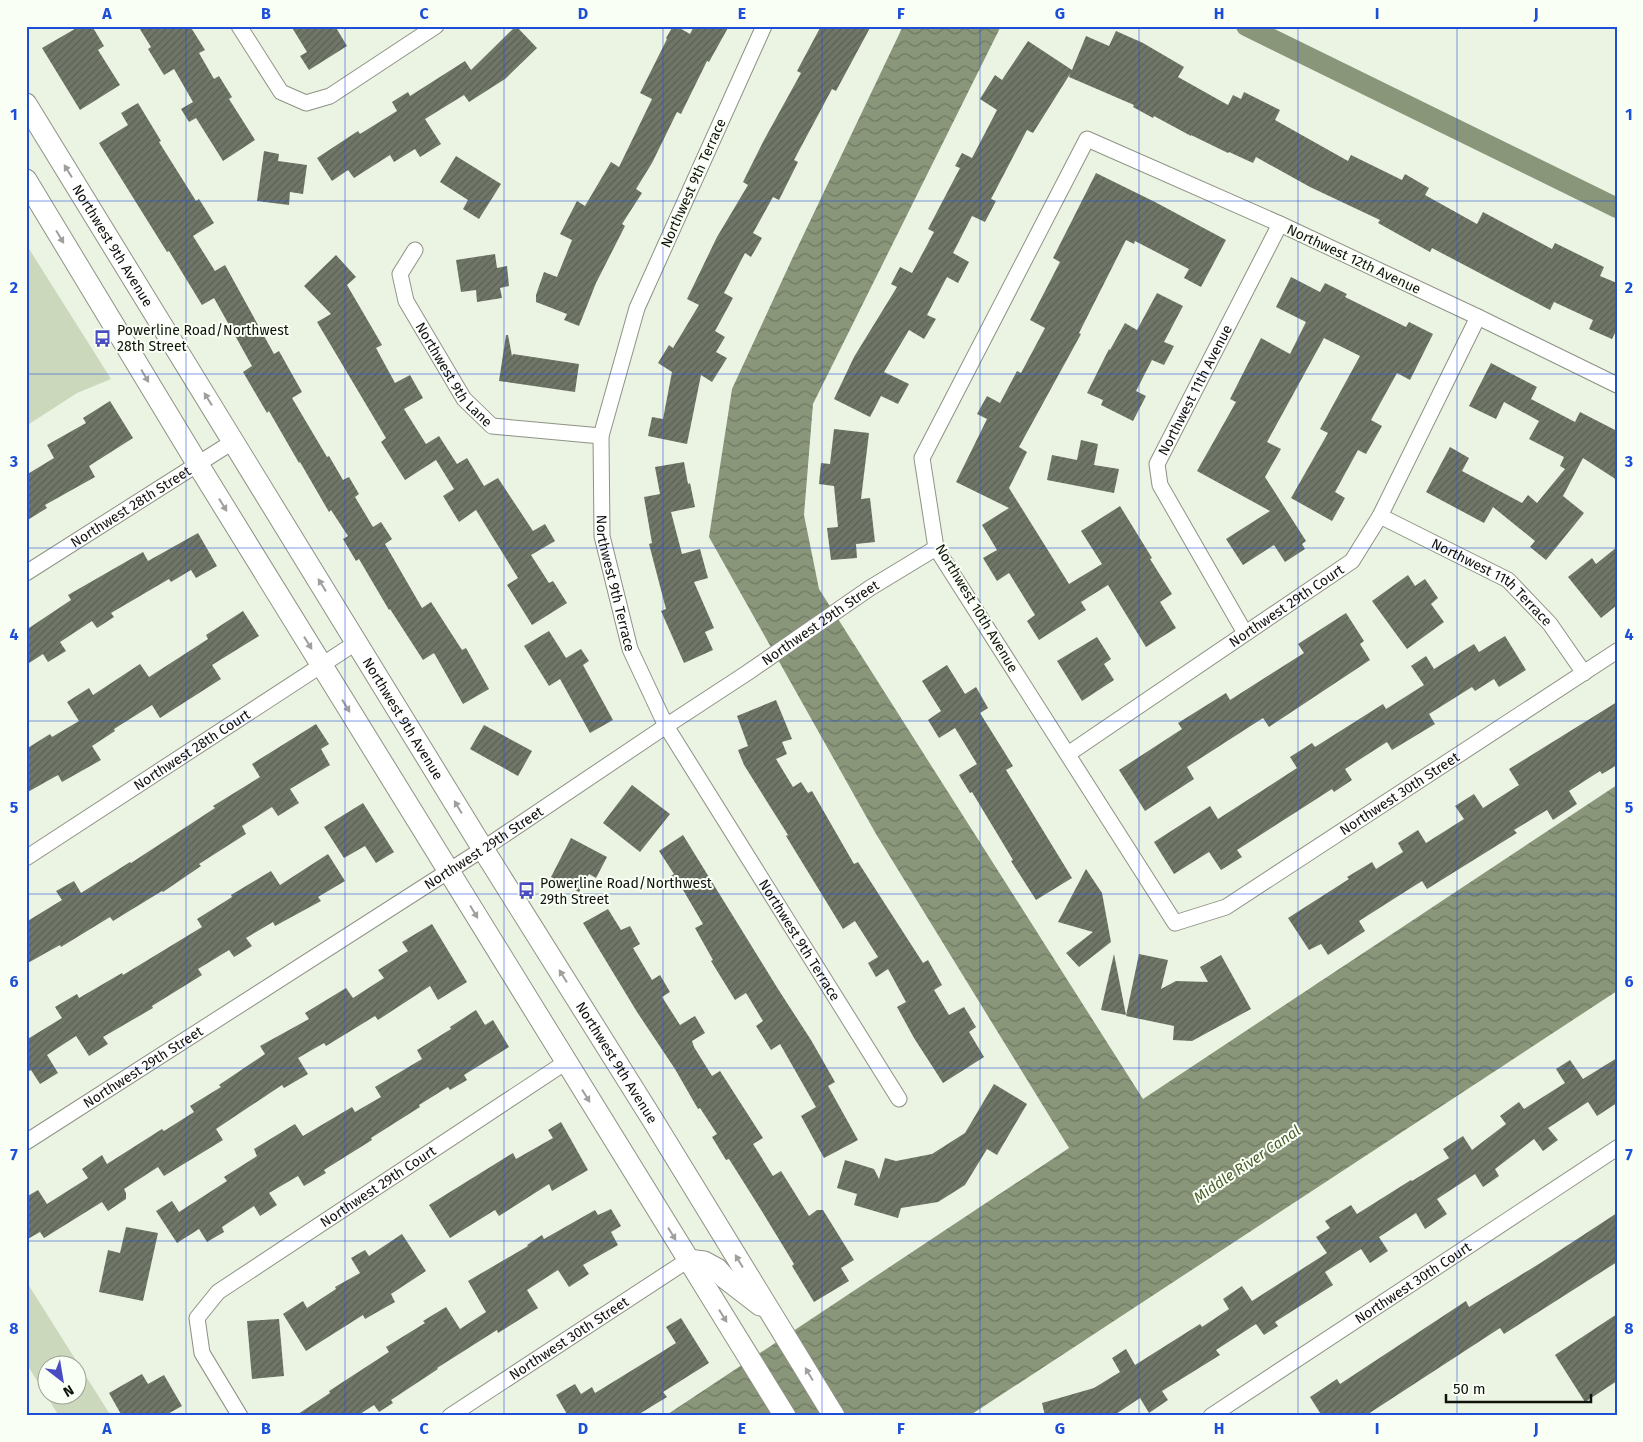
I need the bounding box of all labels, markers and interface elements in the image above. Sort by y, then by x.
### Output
text: A [101,4,112,23]
text: B [261,4,271,23]
text: C [419,4,429,23]
text: D [578,4,588,23]
text: E [738,4,746,23]
text: F [897,4,905,23]
text: G [1055,4,1065,23]
text: H [1214,4,1224,23]
text: I [1375,4,1379,23]
text: J [1532,4,1539,23]
text: 1 [10,105,18,124]
text: 1 [1625,105,1633,124]
street label: Northwest 9th Terrace [657,116,730,251]
one-way arrow [63,165,72,178]
street label: Northwest 9th Avenue [68,182,156,310]
street label: Northwest 12th Avenue [1284,221,1423,298]
one-way arrow [56,231,65,244]
text: 2 [10,278,18,297]
text: 2 [1625,278,1633,297]
street label: Northwest 9th Lane [411,319,496,431]
place label: Powerline Road/Northwest 28th Street [117,322,290,355]
street label: Northwest 11th Avenue [1155,322,1236,459]
bus stop icon: Powerline Road/Northwest 28th Street [93,328,113,348]
one-way arrow [140,370,149,383]
one-way arrow [203,393,213,406]
text: 3 [9,452,18,471]
text: 3 [1624,452,1633,471]
street label: Northwest 28th Street [68,462,195,551]
one-way arrow [218,498,227,511]
street label: Northwest 9th Terrace [593,515,638,653]
street label: Northwest 11th Terrace [1429,535,1555,630]
street label: Northwest 10th Avenue [932,541,1022,676]
street label: Northwest 29th Court [1226,561,1348,651]
street label: Northwest 29th Street [759,576,883,669]
one-way arrow [318,579,327,592]
text: 4 [9,625,19,644]
text: 4 [1624,625,1634,644]
one-way arrow [303,637,313,650]
street label: Northwest 9th Avenue [359,655,447,783]
one-way arrow [342,699,351,712]
street label: Northwest 28th Court [131,706,254,794]
street label: Northwest 30th Street [1337,748,1463,839]
text: 5 [10,798,19,817]
text: 5 [1625,798,1634,817]
one-way arrow [453,801,462,814]
street label: Northwest 29th Street [421,803,547,893]
place label: Powerline Road/Northwest 29th Street [540,875,713,908]
street label: Northwest 9th Terrace [755,876,844,1004]
bus stop icon: Powerline Road/Northwest 29th Street [516,881,536,901]
one-way arrow [470,906,479,919]
one-way arrow [559,970,568,983]
text: 6 [9,972,19,991]
text: 6 [1624,972,1634,991]
street label: Northwest 9th Avenue [572,999,661,1127]
street label: Northwest 29th Street [80,1022,207,1112]
one-way arrow [582,1089,591,1102]
water label: Middle River Canal [1190,1122,1304,1206]
street label: Northwest 29th Court [317,1142,440,1231]
text: 7 [10,1145,18,1164]
text: 7 [1625,1145,1633,1164]
one-way arrow [667,1227,677,1241]
street label: Northwest 30th Court [1352,1238,1475,1328]
one-way arrow [735,1254,744,1267]
street label: Northwest 30th Street [506,1293,633,1384]
one-way arrow [718,1309,727,1323]
text: 8 [9,1319,19,1338]
text: 8 [1624,1319,1634,1338]
north arrow [38,1354,88,1404]
one-way arrow [804,1368,813,1381]
scale bar [1446,1372,1590,1404]
text: 50 m [1453,1380,1486,1398]
text: N [60,1381,77,1400]
text: A [101,1419,112,1438]
text: B [261,1419,271,1438]
text: C [419,1419,429,1438]
text: D [578,1419,588,1438]
text: E [738,1419,746,1438]
text: F [897,1419,905,1438]
text: G [1055,1419,1065,1438]
text: H [1214,1419,1224,1438]
text: I [1375,1419,1379,1438]
text: J [1532,1419,1539,1438]

